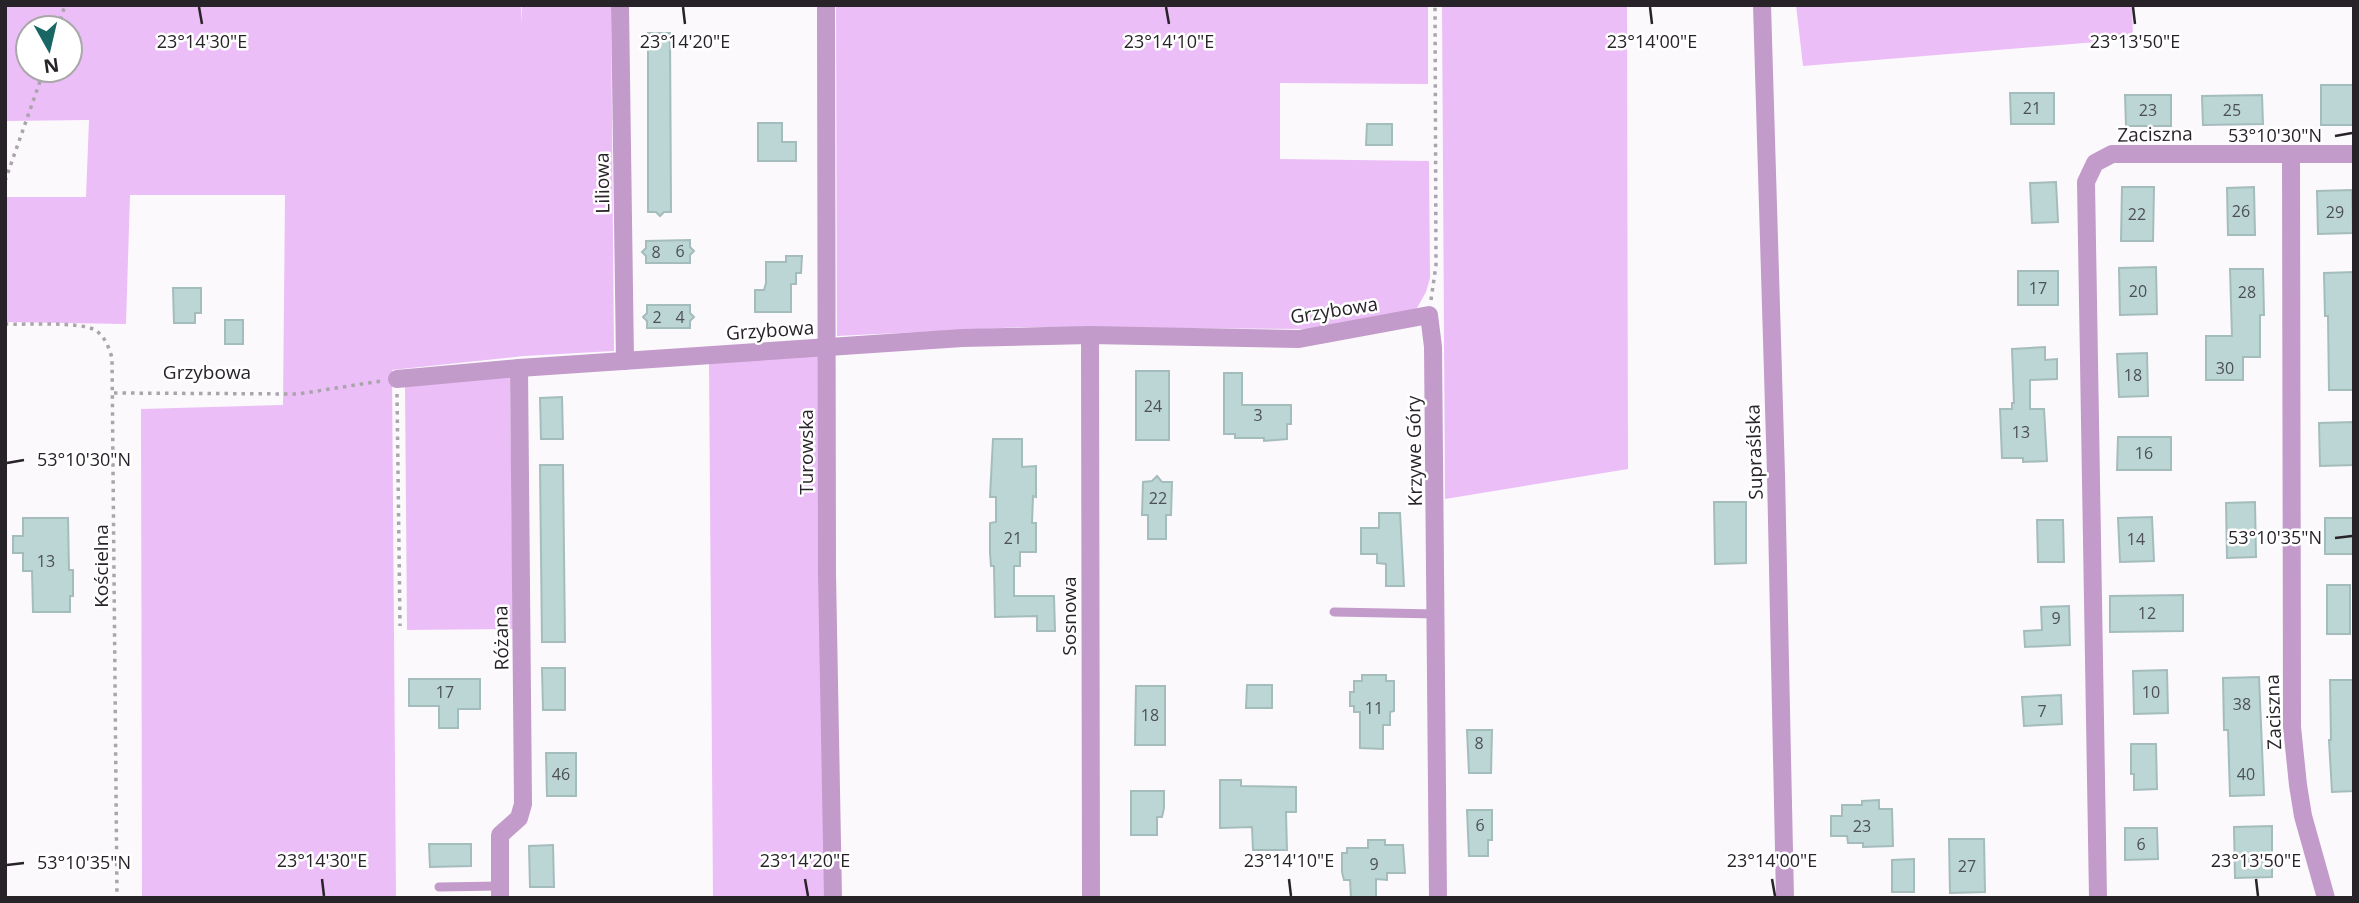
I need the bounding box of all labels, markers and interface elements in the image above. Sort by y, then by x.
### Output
north arrow [14,14,84,84]
text: 23°14'30"E [157,29,247,53]
text: 23°14'20"E [640,29,730,53]
text: 23°14'10"E [1124,29,1214,53]
text: 23°14'00"E [1607,29,1697,53]
text: 23°13'50"E [2090,29,2180,53]
text: N [42,52,61,80]
house number: 21 [2023,97,2041,119]
house number: 23 [2139,99,2157,121]
house number: 25 [2223,99,2241,121]
street label: Zaciszna [2117,120,2193,148]
text: 53°10'30"N [2228,123,2322,147]
street label: Liliowa [588,152,616,214]
house number: 26 [2232,200,2250,222]
house number: 29 [2326,201,2344,223]
house number: 22 [2128,203,2146,225]
house number: 6 [675,240,685,262]
house number: 8 [651,241,661,263]
house number: 17 [2029,277,2047,299]
house number: 20 [2129,280,2147,302]
house number: 28 [2238,281,2256,303]
street label: Grzybowa [1288,290,1380,330]
house number: 2 [652,306,662,328]
house number: 4 [675,306,685,328]
street label: Grzybowa [725,314,815,346]
house number: 30 [2216,357,2234,379]
street label: Grzybowa [163,359,251,385]
house number: 18 [2124,364,2142,386]
house number: 24 [1144,395,1162,417]
street label: Krzywe Góry [1400,395,1428,507]
house number: 3 [1253,404,1263,426]
street label: Supraślska [1739,404,1769,500]
street label: Turowska [793,409,819,495]
house number: 13 [2012,421,2030,443]
house number: 16 [2135,442,2153,464]
text: 53°10'30"N [37,447,131,471]
house number: 22 [1149,487,1167,509]
street label: Kościelna [88,524,114,608]
text: 53°10'35"N [2228,525,2322,549]
house number: 21 [1004,527,1022,549]
house number: 14 [2127,528,2145,550]
house number: 13 [37,550,55,572]
street label: Sosnowa [1056,576,1082,656]
house number: 12 [2138,602,2156,624]
street label: Różana [487,605,515,671]
house number: 9 [2051,607,2061,629]
street label: Zaciszna [2259,674,2287,750]
house number: 17 [436,681,454,703]
house number: 10 [2142,681,2160,703]
house number: 38 [2233,693,2251,715]
house number: 11 [1365,697,1383,719]
house number: 7 [2037,700,2047,722]
house number: 18 [1141,704,1159,726]
house number: 8 [1474,732,1484,754]
house number: 46 [552,763,570,785]
house number: 40 [2237,763,2255,785]
house number: 6 [1475,814,1485,836]
house number: 23 [1853,815,1871,837]
house number: 6 [2136,833,2146,855]
text: 23°14'30"E [277,848,367,872]
text: 23°14'20"E [760,848,850,872]
text: 23°14'10"E [1244,848,1334,872]
text: 23°14'00"E [1727,848,1817,872]
text: 23°13'50"E [2211,848,2301,872]
text: 53°10'35"N [37,850,131,874]
house number: 9 [1369,853,1379,875]
house number: 27 [1958,855,1976,877]

